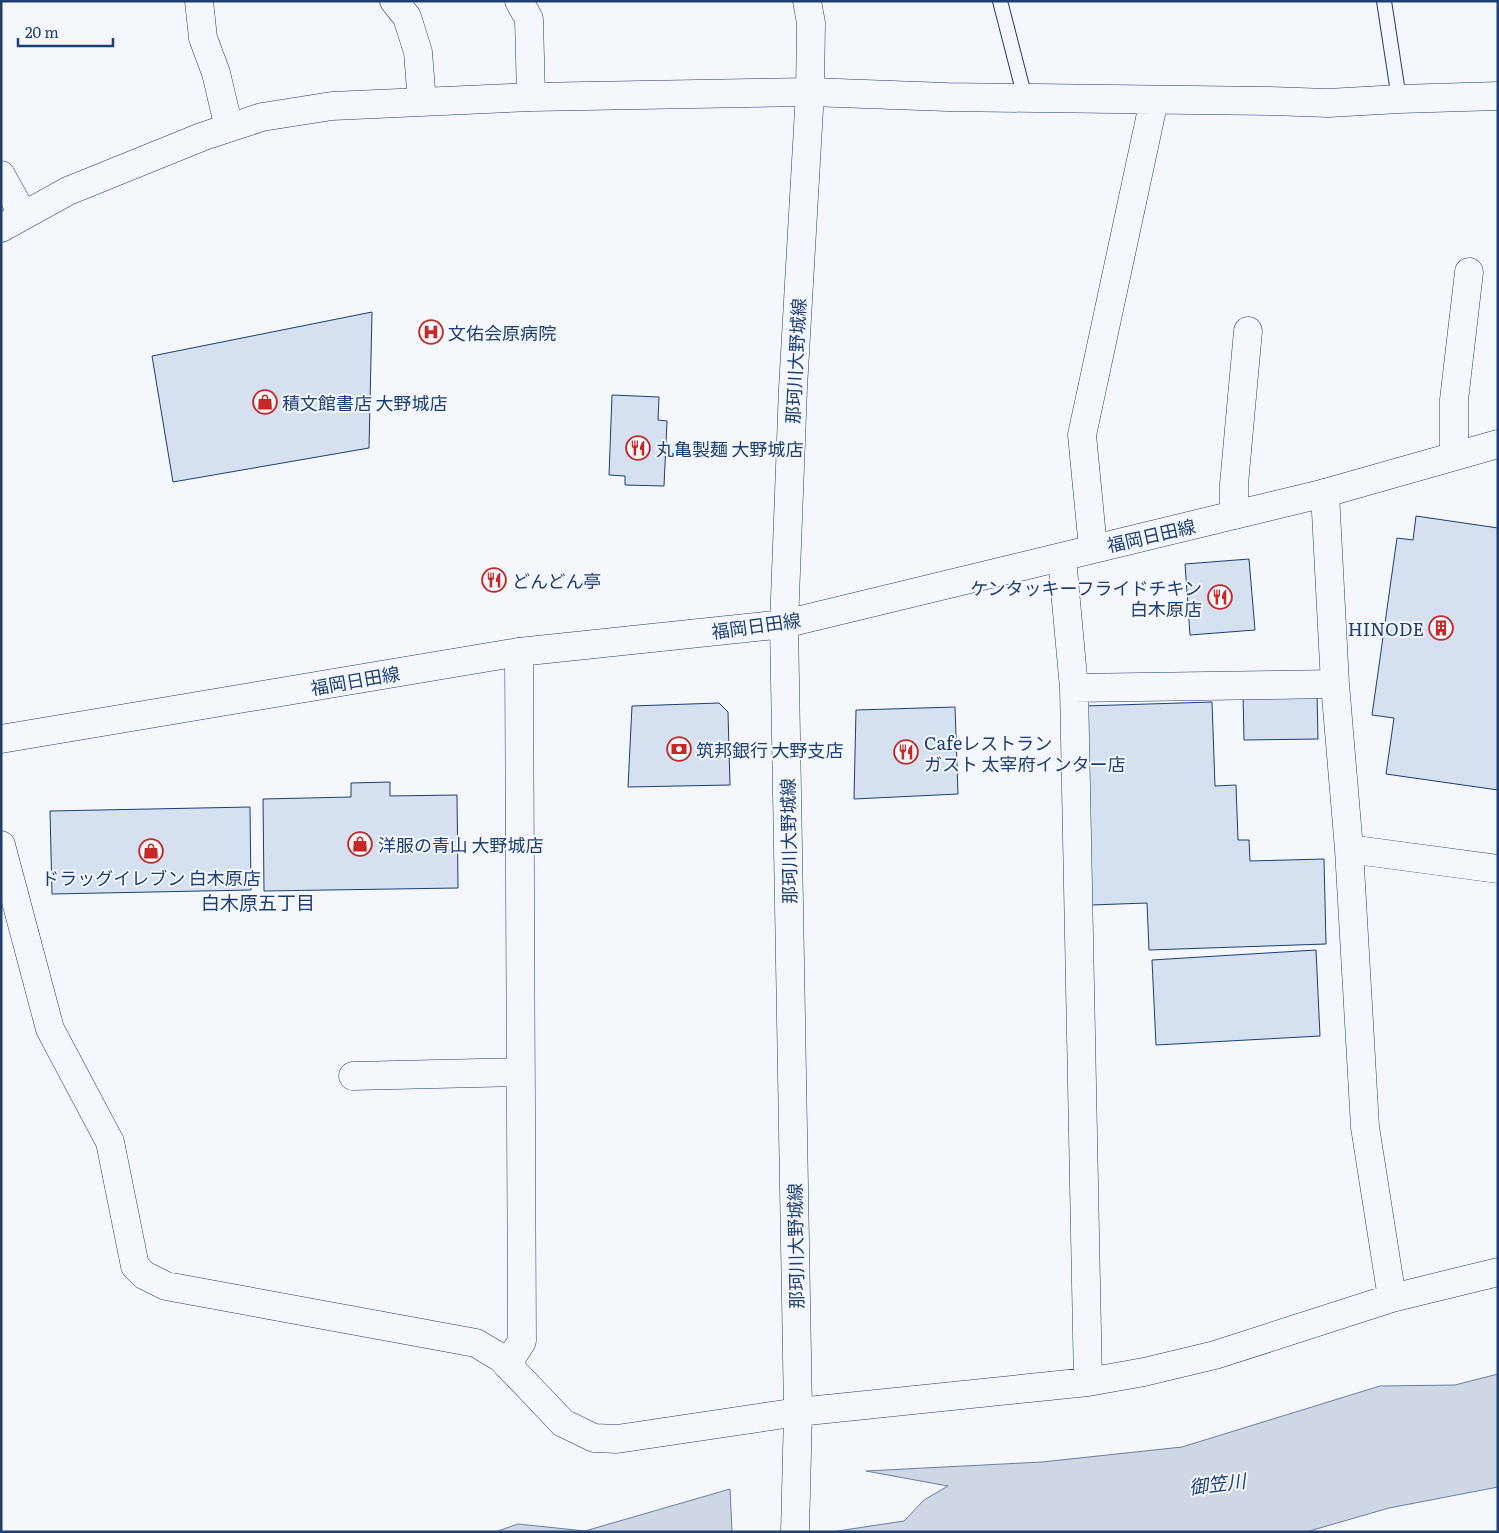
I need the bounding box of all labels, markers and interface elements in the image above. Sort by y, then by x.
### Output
scale bar [18,15,112,47]
text: 20 m [25,20,59,43]
street label: 那珂川大野城線 [778,297,812,425]
hospital icon: 文佑会原病院 [418,319,444,345]
place label: 文佑会原病院 [448,319,556,346]
shop icon: 積文館書店 大野城店 [252,389,278,415]
place label: 積文館書店 大野城店 [282,389,448,416]
restaurant icon: 丸亀製麺 大野城店 [625,435,651,461]
place label: 丸亀製麺 大野城店 [656,435,804,462]
street label: 福岡日田線 [1104,512,1198,558]
restaurant icon: どんどん亭 [481,567,507,593]
place label: どんどん亭 [512,567,601,594]
place label: ケンタッキーフライドチキン 白木原店 [970,574,1202,622]
restaurant icon: ケンタッキーフライドチキン 白木原店 [1207,584,1233,610]
street label: 福岡日田線 [710,605,802,645]
place label: HINODE [1348,615,1424,642]
building icon: HINODE [1428,615,1454,641]
street label: 福岡日田線 [308,659,402,701]
place label: Cafeレストラン ガスト 太宰府インター店 [924,729,1126,777]
bank icon: 筑邦銀行 大野支店 [666,736,692,762]
place label: 筑邦銀行 大野支店 [696,736,844,763]
restaurant icon: Cafeレストラン ガスト 太宰府インター店 [893,739,919,765]
street label: 那珂川大野城線 [773,778,803,904]
shop icon: 洋服の青山 大野城店 [347,831,373,857]
place label: 洋服の青山 大野城店 [378,831,544,858]
shop icon: ドラッグイレブン 白木原店 [138,838,164,864]
place label: ドラッグイレブン 白木原店 [41,864,261,891]
district label: 白木原五丁目 [201,888,315,916]
street label: 那珂川大野城線 [780,1183,810,1309]
water label: 御笠川 [1187,1465,1249,1500]

